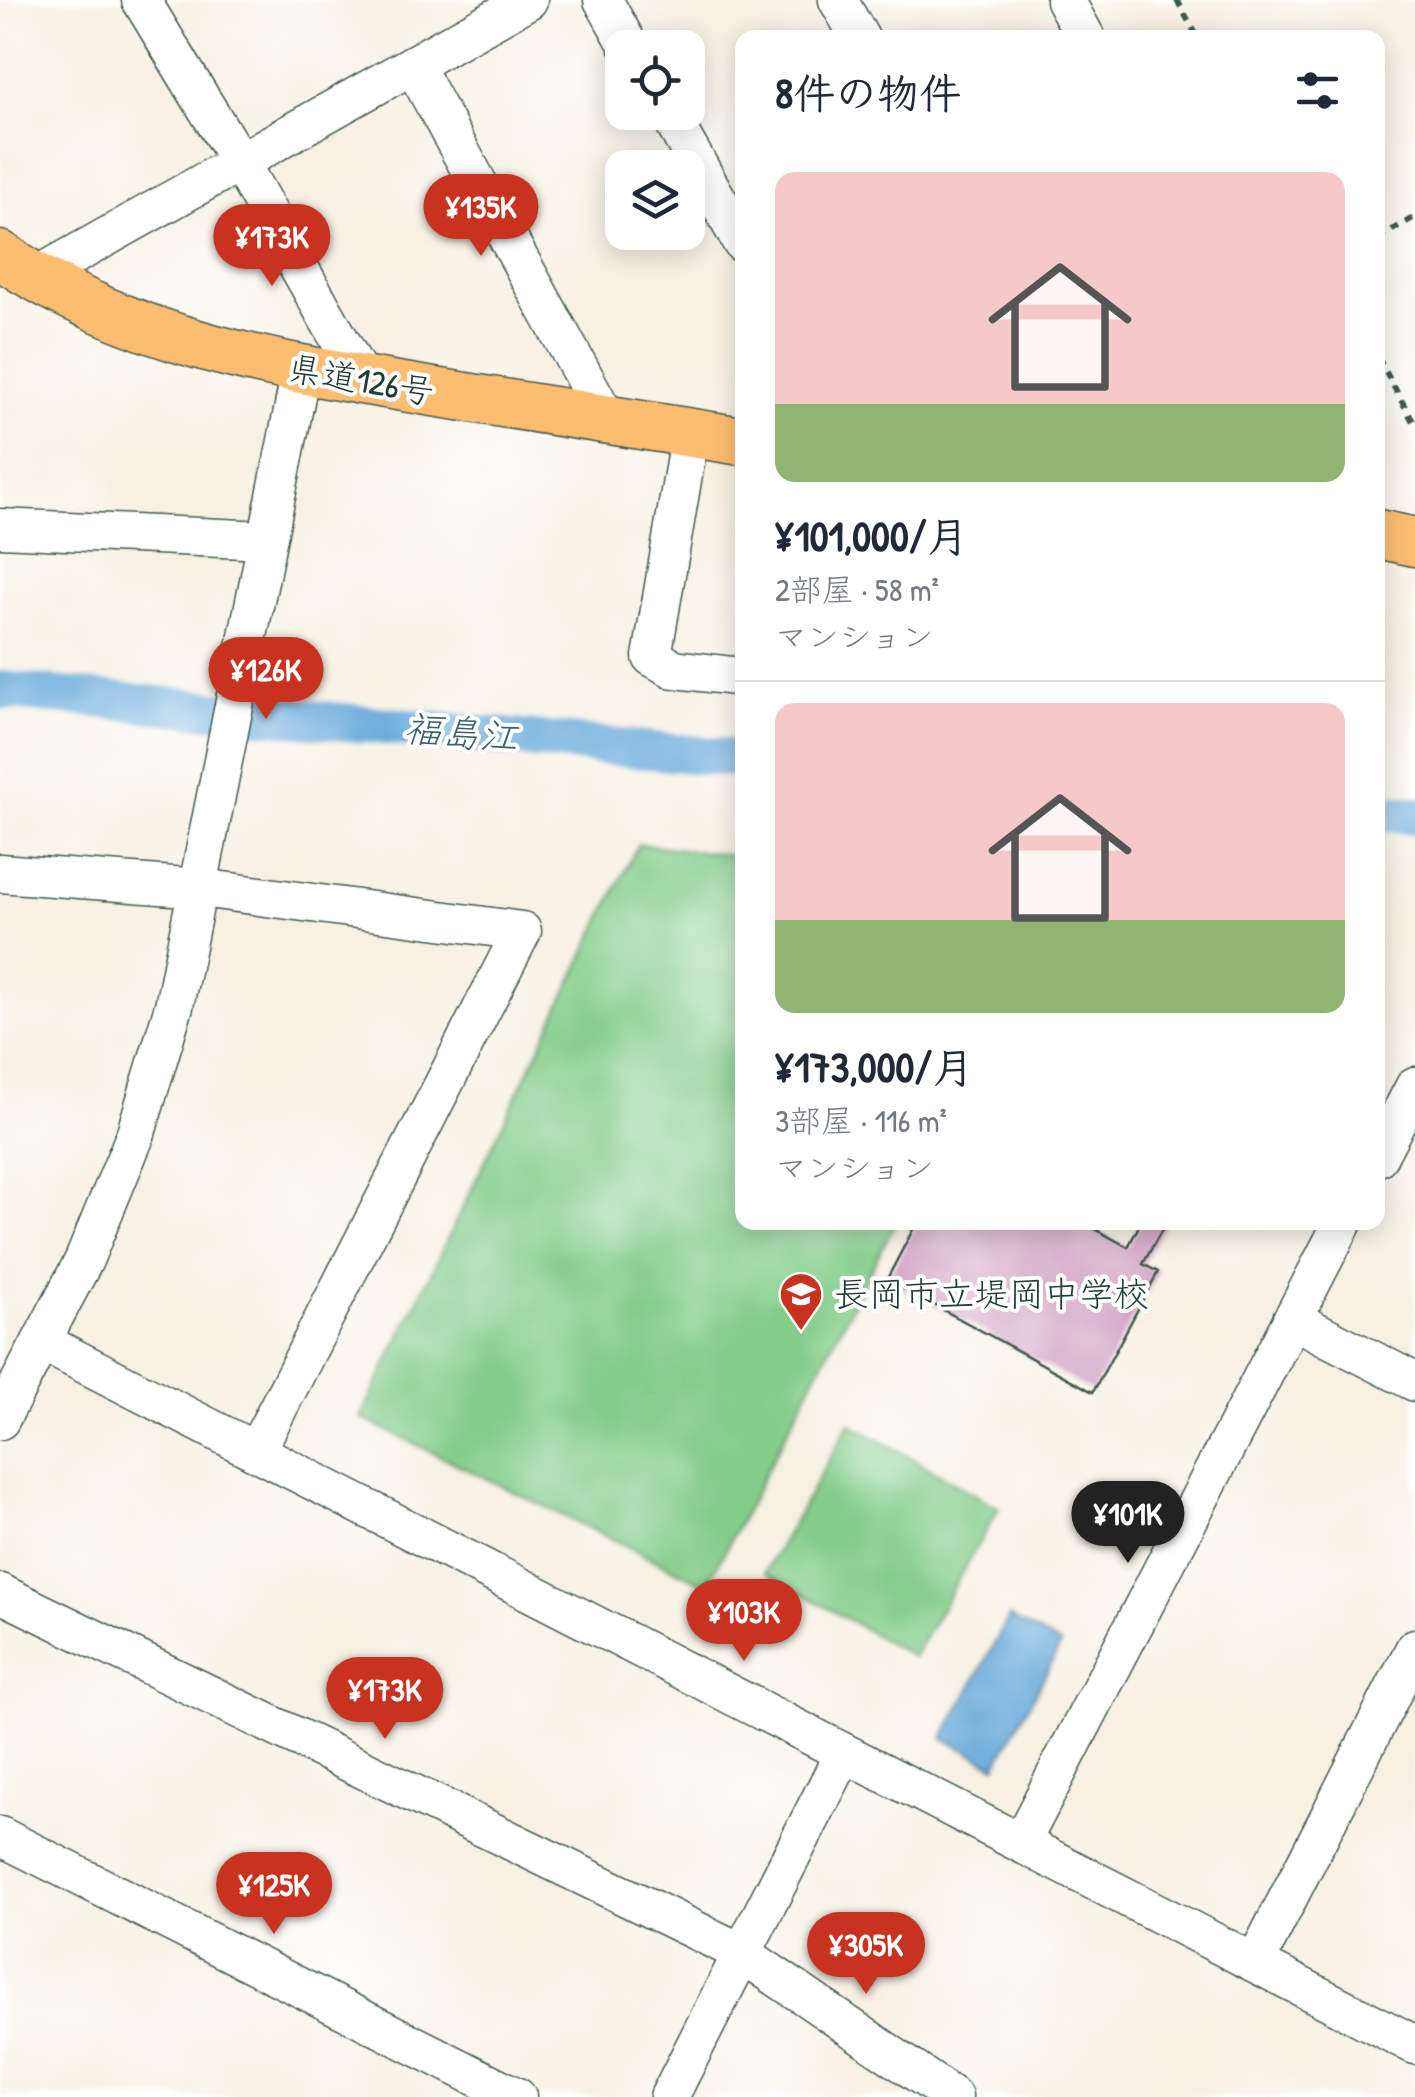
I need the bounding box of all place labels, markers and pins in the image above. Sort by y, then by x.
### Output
pin: ¥135K [411,174,551,259]
pin: ¥173K [202,204,342,289]
pin: ¥126K [196,637,336,722]
place label: 長岡市立堤岡中学校 [834,1270,1149,1317]
school or university icon: 長岡市立堤岡中学校 [778,1271,824,1332]
pin: ¥101K [1058,1481,1198,1566]
pin: ¥103K [674,1579,814,1664]
pin: ¥173K [315,1657,455,1742]
pin: ¥125K [204,1852,344,1937]
pin: ¥305K [796,1912,936,1997]

